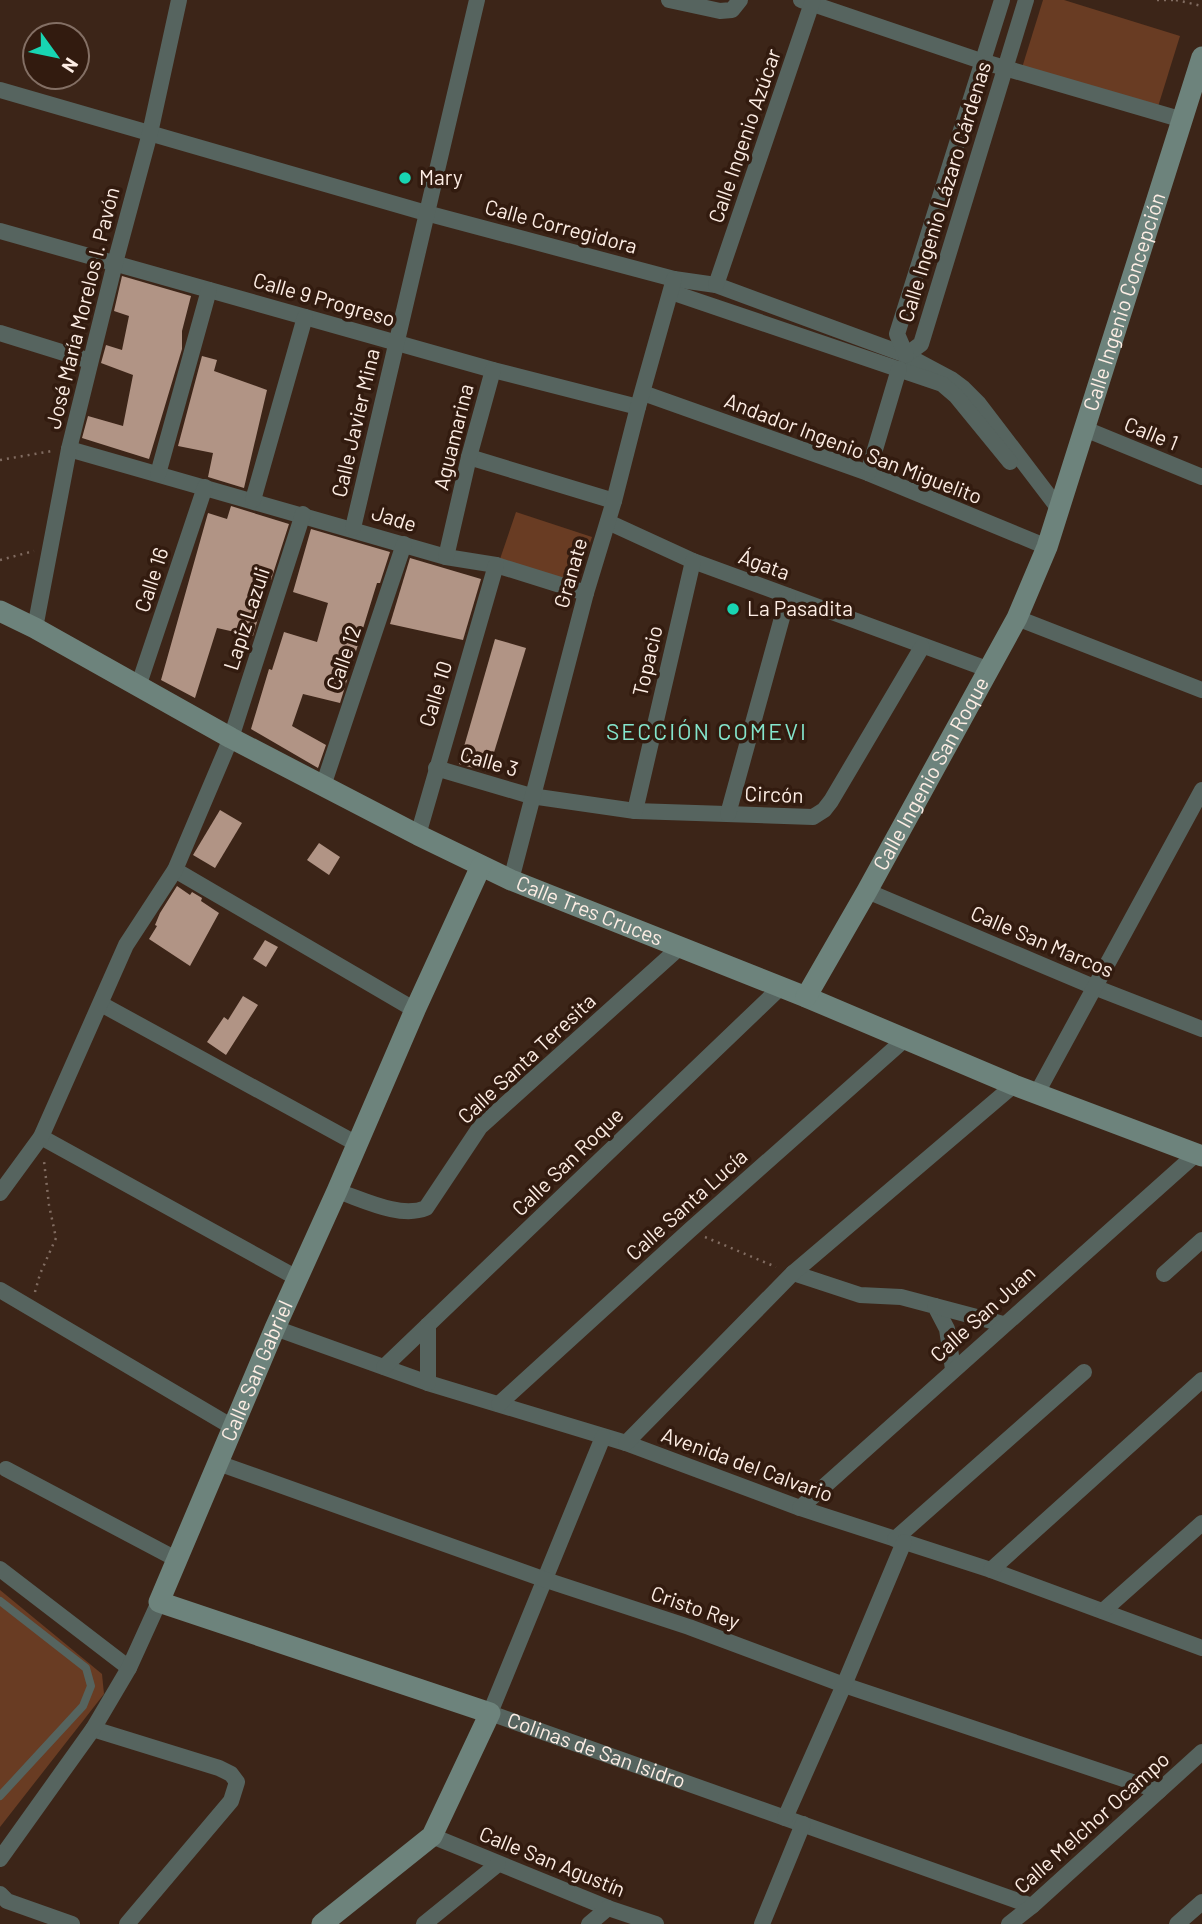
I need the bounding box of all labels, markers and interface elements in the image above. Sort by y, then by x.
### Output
north arrow [21,21,91,91]
street label: Calle Ingenio Azúcar [702,45,785,226]
text: N [58,54,84,77]
street label: Calle Ingenio Lázaro Cárdenas [892,58,995,325]
place label: Mary [419,164,463,189]
marker: Mary [397,170,413,186]
street label: José María Morelos I. Pavón [39,184,124,431]
street label: Calle Ingenio Concepción [1077,189,1169,414]
street label: Calle Corregidora [482,193,640,258]
street label: Calle 9 Progreso [251,266,398,331]
street label: Calle Javier Mina [325,346,384,499]
street label: Aguamarina [427,381,478,492]
street label: Andador Ingenio San Miguelito [721,387,986,508]
street label: Calle 1 [1121,411,1182,455]
street label: Jade [369,499,420,536]
street label: Granate [548,535,591,610]
street label: Ágata [736,543,793,584]
street label: Calle 16 [128,544,173,615]
street label: Lapiz Lazuli [217,564,274,673]
place label: La Pasadita [747,595,853,620]
marker: La Pasadita [725,601,741,617]
street label: Calle 12 [320,622,365,693]
street label: Topacio [626,623,667,699]
street label: Calle 10 [413,658,456,730]
street label: Calle Ingenio San Roque [867,672,993,874]
district label: SECCIÓN COMEVI [606,717,808,745]
street label: Calle 3 [458,740,521,781]
street label: Circón [744,780,804,807]
street label: Calle Tres Cruces [513,869,667,950]
street label: Calle San Marcos [967,899,1118,982]
street label: Calle Santa Teresita [452,988,600,1128]
street label: Calle San Roque [506,1102,628,1220]
street label: Calle Santa Lucía [620,1143,752,1265]
street label: Calle San Juan [924,1259,1040,1366]
street label: Calle San Gabriel [215,1296,297,1445]
street label: Avenida del Calvario [658,1421,837,1506]
street label: Cristo Rey [648,1580,743,1634]
street label: Colinas de San Isidro [504,1706,689,1793]
street label: Calle Melchor Ocampo [1008,1746,1174,1898]
street label: Calle San Agustín [476,1820,629,1901]

